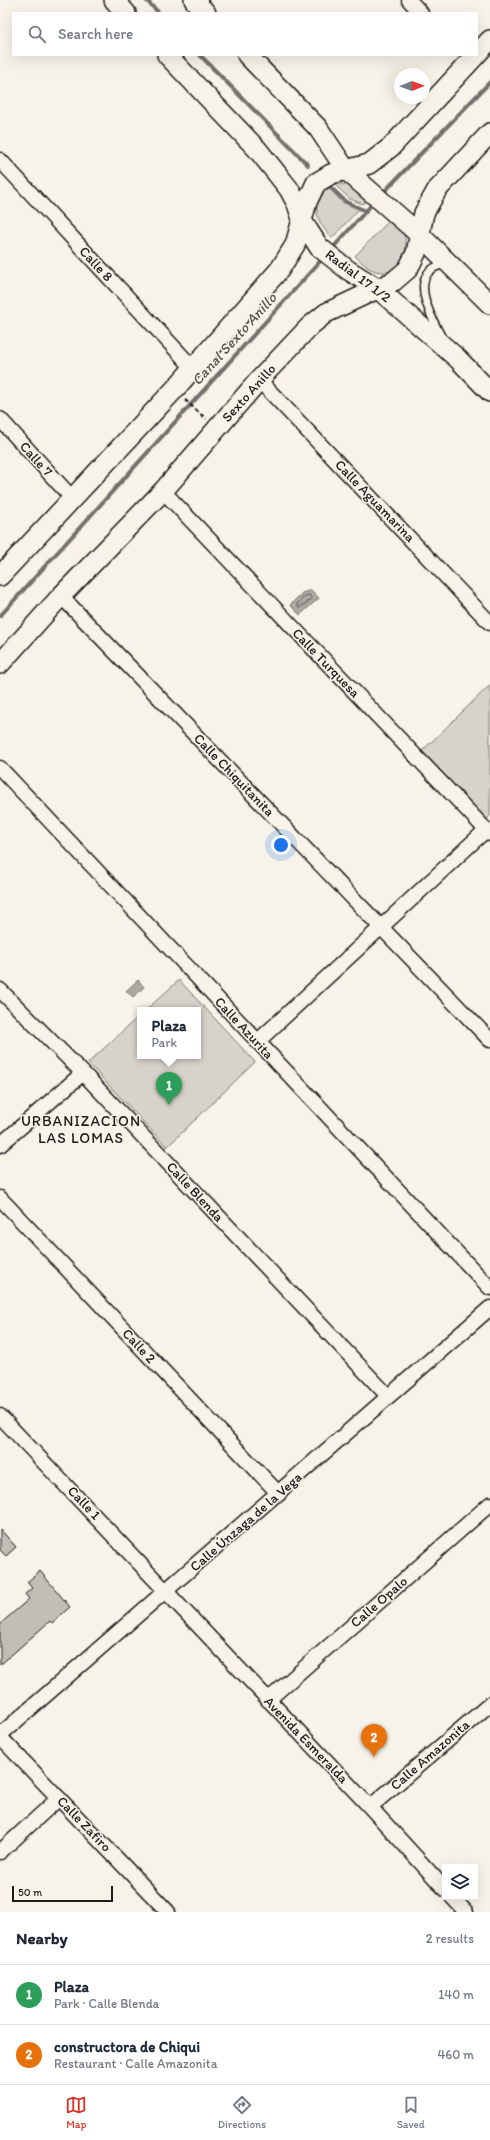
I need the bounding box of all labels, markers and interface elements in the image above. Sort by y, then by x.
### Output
search box [12,12,478,56]
icon: search [26,23,48,45]
text: Search here [58,25,133,43]
north arrow [394,68,430,104]
street label: Calle 8 [76,243,117,285]
street label: Radial 17 1/2 [322,246,395,307]
water label: Canal Sexto Anillo [188,289,281,389]
street label: Sexto Anillo [218,360,280,426]
street label: Calle 7 [16,438,56,480]
street label: Calle Aguamarina [331,456,419,546]
street label: Calle Turquesa [289,625,364,702]
street label: Calle Chiquitanita [190,730,278,820]
your location [271,835,291,855]
street label: Calle Azurita [211,993,277,1063]
popup [137,1007,201,1059]
text: Plaza [152,1017,186,1035]
text: Park [152,1035,177,1050]
pin: 1 [156,1072,182,1105]
district label: URBANIZACION LAS LOMAS [21,1112,141,1147]
street label: Calle Blenda [163,1158,228,1226]
street label: Calle 2 [119,1325,160,1367]
street label: Calle Únzaga de la Vega [187,1469,306,1575]
street label: Calle 1 [64,1483,105,1524]
street label: Calle Opalo [347,1573,411,1631]
street label: Avenida Esmeralda [260,1693,352,1787]
street label: Calle Amazonita [387,1716,474,1794]
pin: 2 [361,1724,387,1757]
street label: Calle Zafiro [53,1793,115,1855]
map controls [442,1864,478,1900]
button: layers [442,1864,478,1900]
scale bar [12,1884,113,1903]
text: 50 m [18,1886,42,1899]
text: Nearby [16,1928,68,1948]
text: 2 results [426,1931,474,1946]
text: Plaza [54,1978,89,1996]
text: 1 [26,1987,32,2002]
text: 140 m [438,1987,474,2002]
text: Park · Calle Blenda [54,1996,159,2011]
text: constructora de Chiqui [54,2038,200,2056]
text: 2 [26,2047,32,2062]
text: 460 m [437,2047,474,2062]
text: Restaurant · Calle Amazonita [54,2056,217,2071]
tab: Map [65,2094,87,2131]
tab: Directions [218,2094,266,2131]
tab: Saved [397,2094,425,2131]

